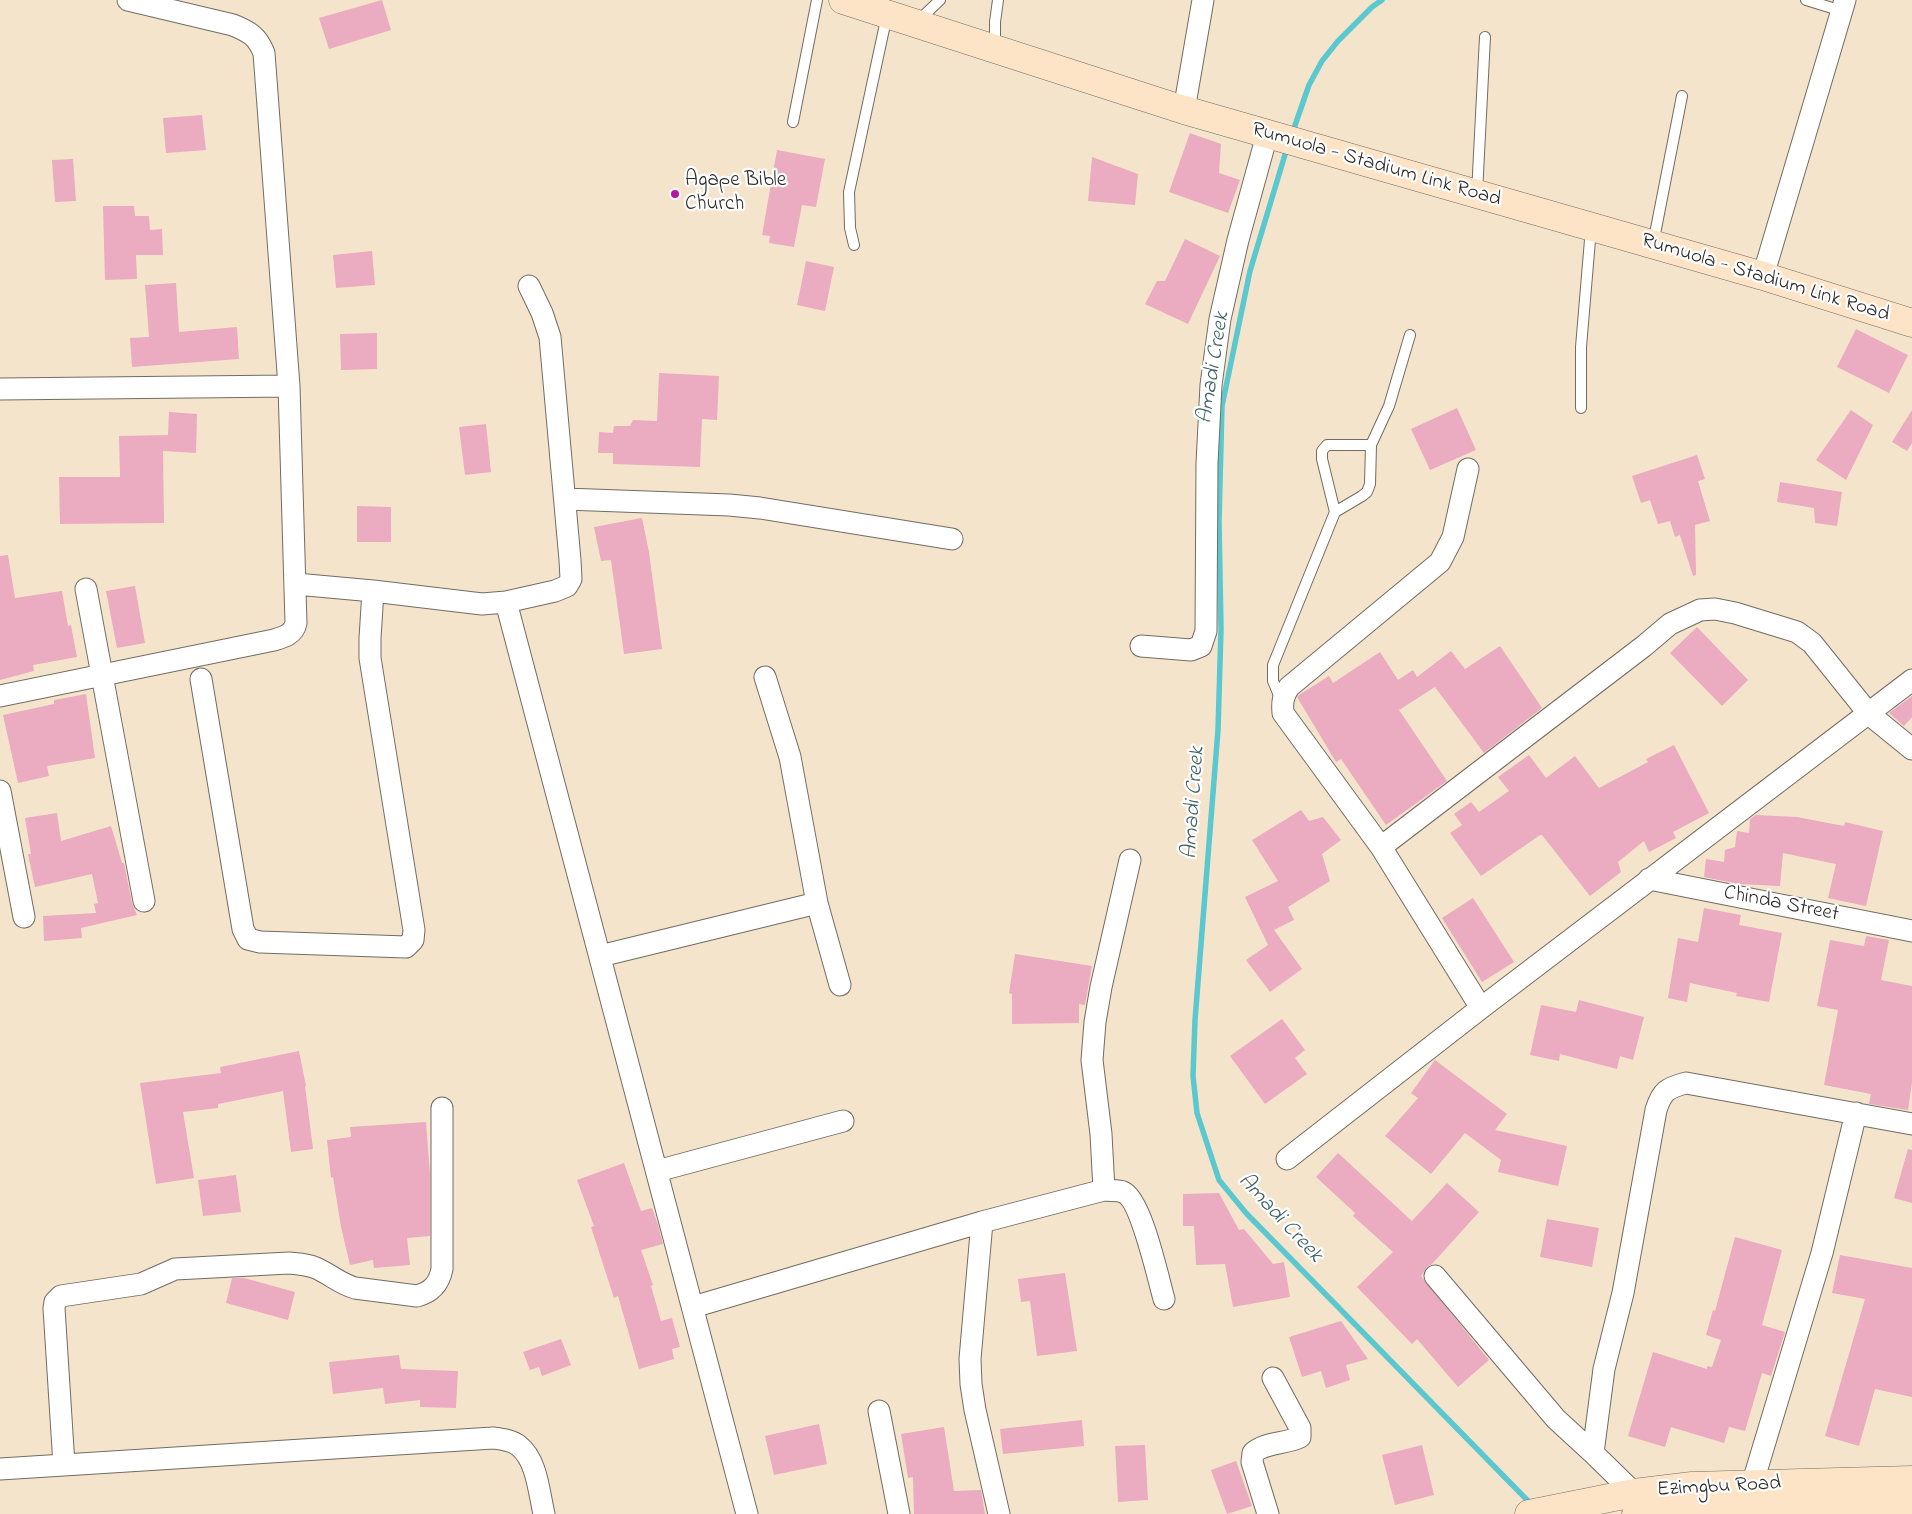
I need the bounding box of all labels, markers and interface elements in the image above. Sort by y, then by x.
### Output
street label: Rumuola - Stadium Link Road [1248,118,1504,214]
place label: Agape Bible Church [685,169,786,219]
marker: Agape Bible Church [669,188,681,200]
street label: Rumuola - Stadium Link Road [1638,229,1892,329]
water label: Amadi Creek [1193,310,1237,426]
water label: Amadi Creek [1178,746,1212,860]
street label: Chinda Street [1721,881,1841,929]
water label: Amadi Creek [1231,1169,1327,1269]
street label: Ezimgbu Road [1656,1472,1782,1504]

